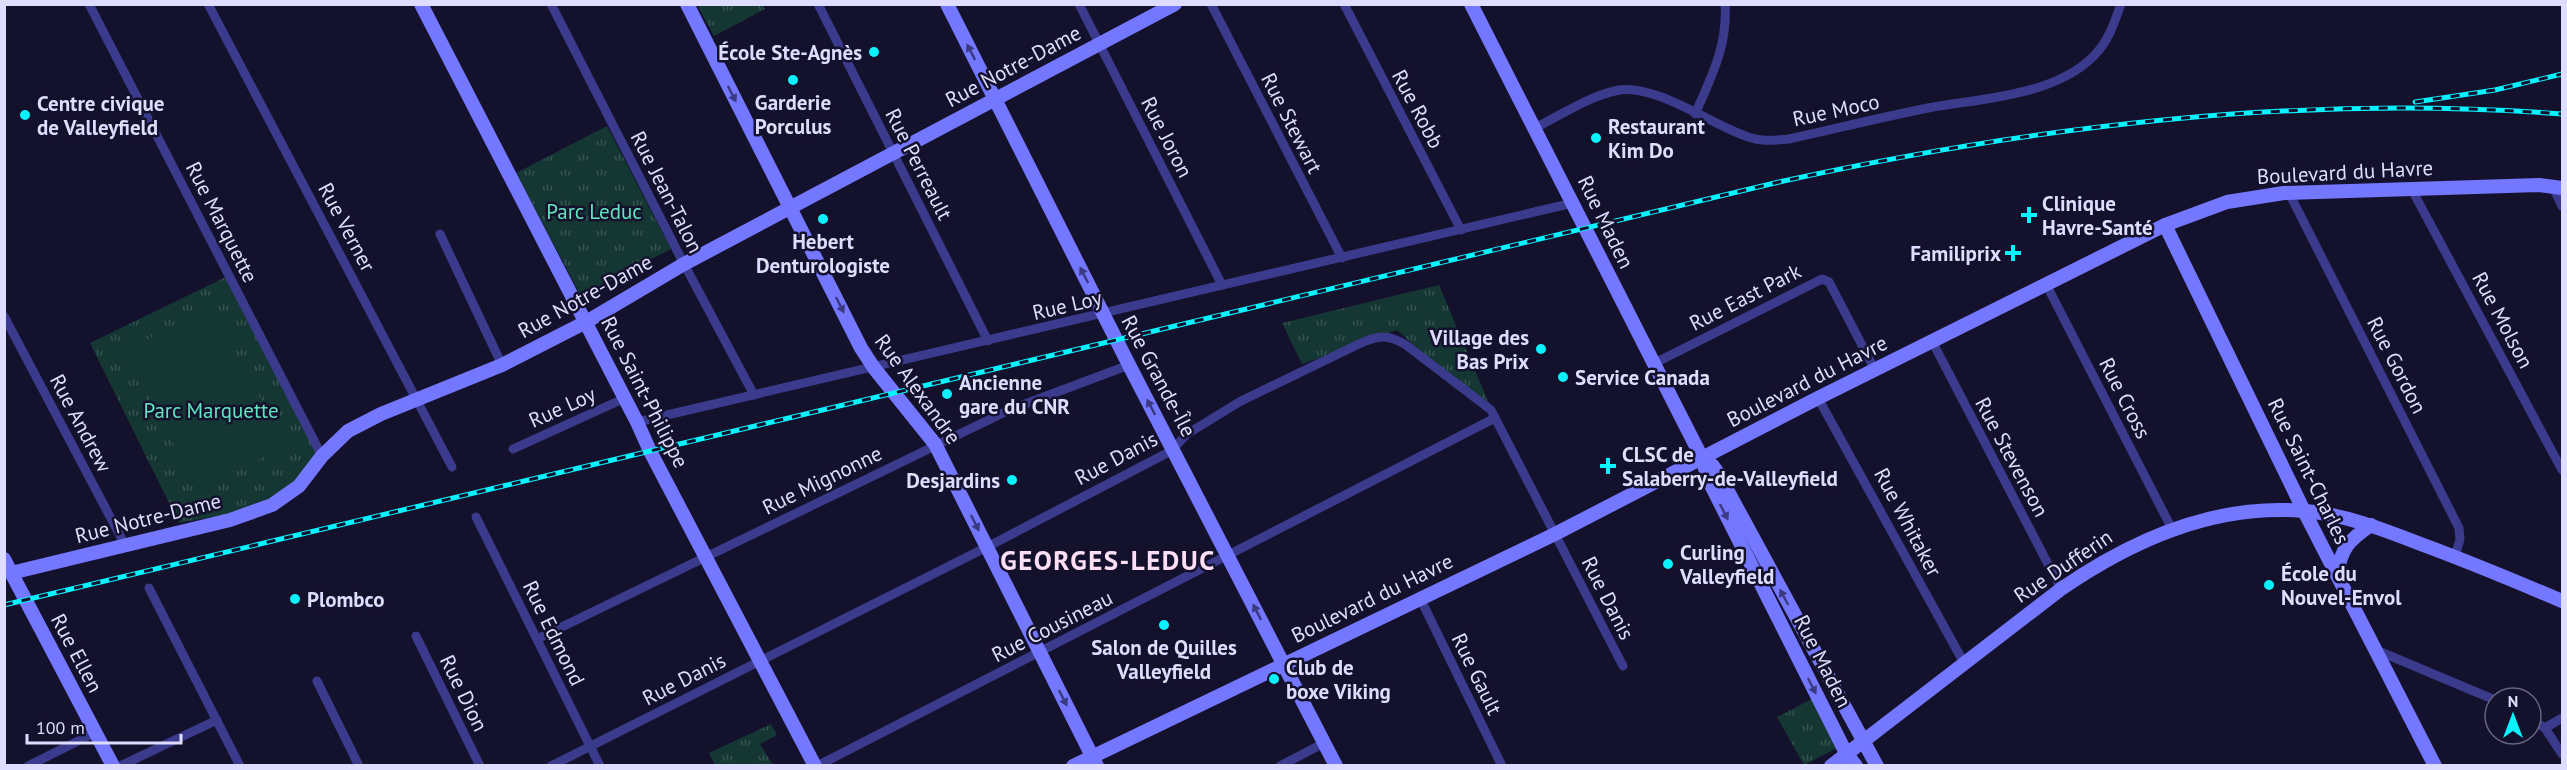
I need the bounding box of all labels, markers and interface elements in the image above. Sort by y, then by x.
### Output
street label: Rue Notre-Dame [941,19,1085,113]
place label: École Ste-Agnès [718,39,862,66]
one-way arrow [966,43,976,60]
marker: École Ste-Agnès [867,45,881,59]
street label: Rue Robb [1386,65,1450,153]
street label: Rue Stewart [1255,68,1329,178]
marker: Garderie Porculus [786,73,800,87]
one-way arrow [727,86,737,103]
street label: Rue Moco [1790,88,1882,132]
place label: Garderie Porculus [755,89,831,140]
place label: Centre civique de Valleyfield [37,90,164,141]
street label: Rue Joron [1135,92,1199,182]
street label: Rue Perreault [879,104,959,224]
marker: Centre civique de Valleyfield [18,108,32,122]
place label: Restaurant Kim Do [1608,113,1705,164]
street label: Rue Jean-Talon [625,127,709,257]
marker: Restaurant Kim Do [1589,131,1603,145]
street label: Boulevard du Havre [2256,154,2434,190]
street label: Rue Marquette [180,157,264,287]
street label: Rue Maden [1572,171,1640,273]
street label: Rue Verner [312,178,382,276]
place label: Clinique Havre-Santé [2042,190,2153,241]
park label: Parc Leduc [546,198,642,225]
marker: Clinique Havre-Santé [2020,206,2038,224]
marker: Hebert Denturologiste [816,212,830,226]
place label: Hebert Denturologiste [756,228,890,279]
place label: Familiprix [1910,240,2001,267]
marker: Familiprix [2006,246,2020,260]
street label: Rue Notre-Dame [513,248,657,344]
street label: Rue East Park [1685,257,1805,337]
one-way arrow [1079,266,1089,284]
street label: Rue Molson [2466,267,2540,373]
street label: Rue Loy [1030,284,1104,326]
one-way arrow [835,297,844,314]
street label: Rue Grande-Île [1116,310,1202,442]
street label: Rue Saint-Philippe [595,312,695,472]
street label: Rue Gordon [2361,312,2433,418]
place label: Village des Bas Prix [1429,324,1529,375]
street label: Rue Alexandre [869,329,967,449]
street label: Boulevard du Havre [1722,329,1892,433]
marker: Village des Bas Prix [1534,342,1548,356]
street label: Rue Cross [2093,353,2157,443]
place label: Service Canada [1575,364,1710,391]
street label: Rue Andrew [44,369,118,477]
place label: Ancienne gare du CNR [959,369,1070,420]
marker: Service Canada [1556,370,1570,384]
street label: Rue Loy [524,380,600,434]
marker: Ancienne gare du CNR [940,387,954,401]
street label: Rue Stevenson [1969,392,2055,522]
street label: Rue Saint-Charles [2262,394,2356,548]
park label: Parc Marquette [143,397,279,424]
one-way arrow [1146,398,1156,415]
street label: Rue Danis [1070,425,1162,491]
street label: Rue Mignonne [758,439,886,521]
place label: CLSC de Salaberry-de-Valleyfield [1622,441,1838,492]
marker: CLSC de Salaberry-de-Valleyfield [1599,457,1617,475]
street label: Rue Whitaker [1868,463,1948,581]
place label: Desjardins [906,467,1000,494]
marker: Desjardins [1005,473,1019,487]
street label: Rue Notre-Dame [72,487,224,549]
one-way arrow [1719,503,1729,520]
one-way arrow [971,515,980,532]
street label: Rue Dufferin [2009,523,2117,609]
place label: Curling Valleyfield [1679,539,1774,590]
district label: GEORGES-LEDUC [1000,543,1216,577]
street label: Boulevard du Havre [1287,547,1457,649]
street label: Rue Danis [1576,552,1640,644]
marker: Curling Valleyfield [1661,557,1675,571]
place label: École du Nouvel-Envol [2281,560,2402,611]
street label: Rue Edmond [517,576,591,690]
marker: École du Nouvel-Envol [2262,578,2276,592]
street label: Rue Cousineau [987,584,1117,668]
place label: Plombco [307,586,385,613]
one-way arrow [1779,589,1789,606]
marker: Plombco [288,592,302,606]
one-way arrow [1253,603,1262,620]
street label: Rue Ellen [45,609,109,697]
street label: Rue Maden [1788,610,1858,712]
marker: Salon de Quilles Valleyfield [1157,618,1171,632]
street label: Rue Gault [1446,629,1508,719]
place label: Salon de Quilles Valleyfield [1091,634,1237,685]
street label: Rue Danis [638,647,730,711]
street label: Rue Dion [434,650,494,736]
place label: Club de boxe Viking [1286,654,1391,705]
marker: Club de boxe Viking [1267,672,1281,686]
one-way arrow [1808,677,1817,694]
north arrow [2483,686,2543,746]
one-way arrow [1058,689,1068,706]
text: N [2508,691,2518,711]
scale bar [27,707,182,745]
text: 100 m [36,716,85,739]

